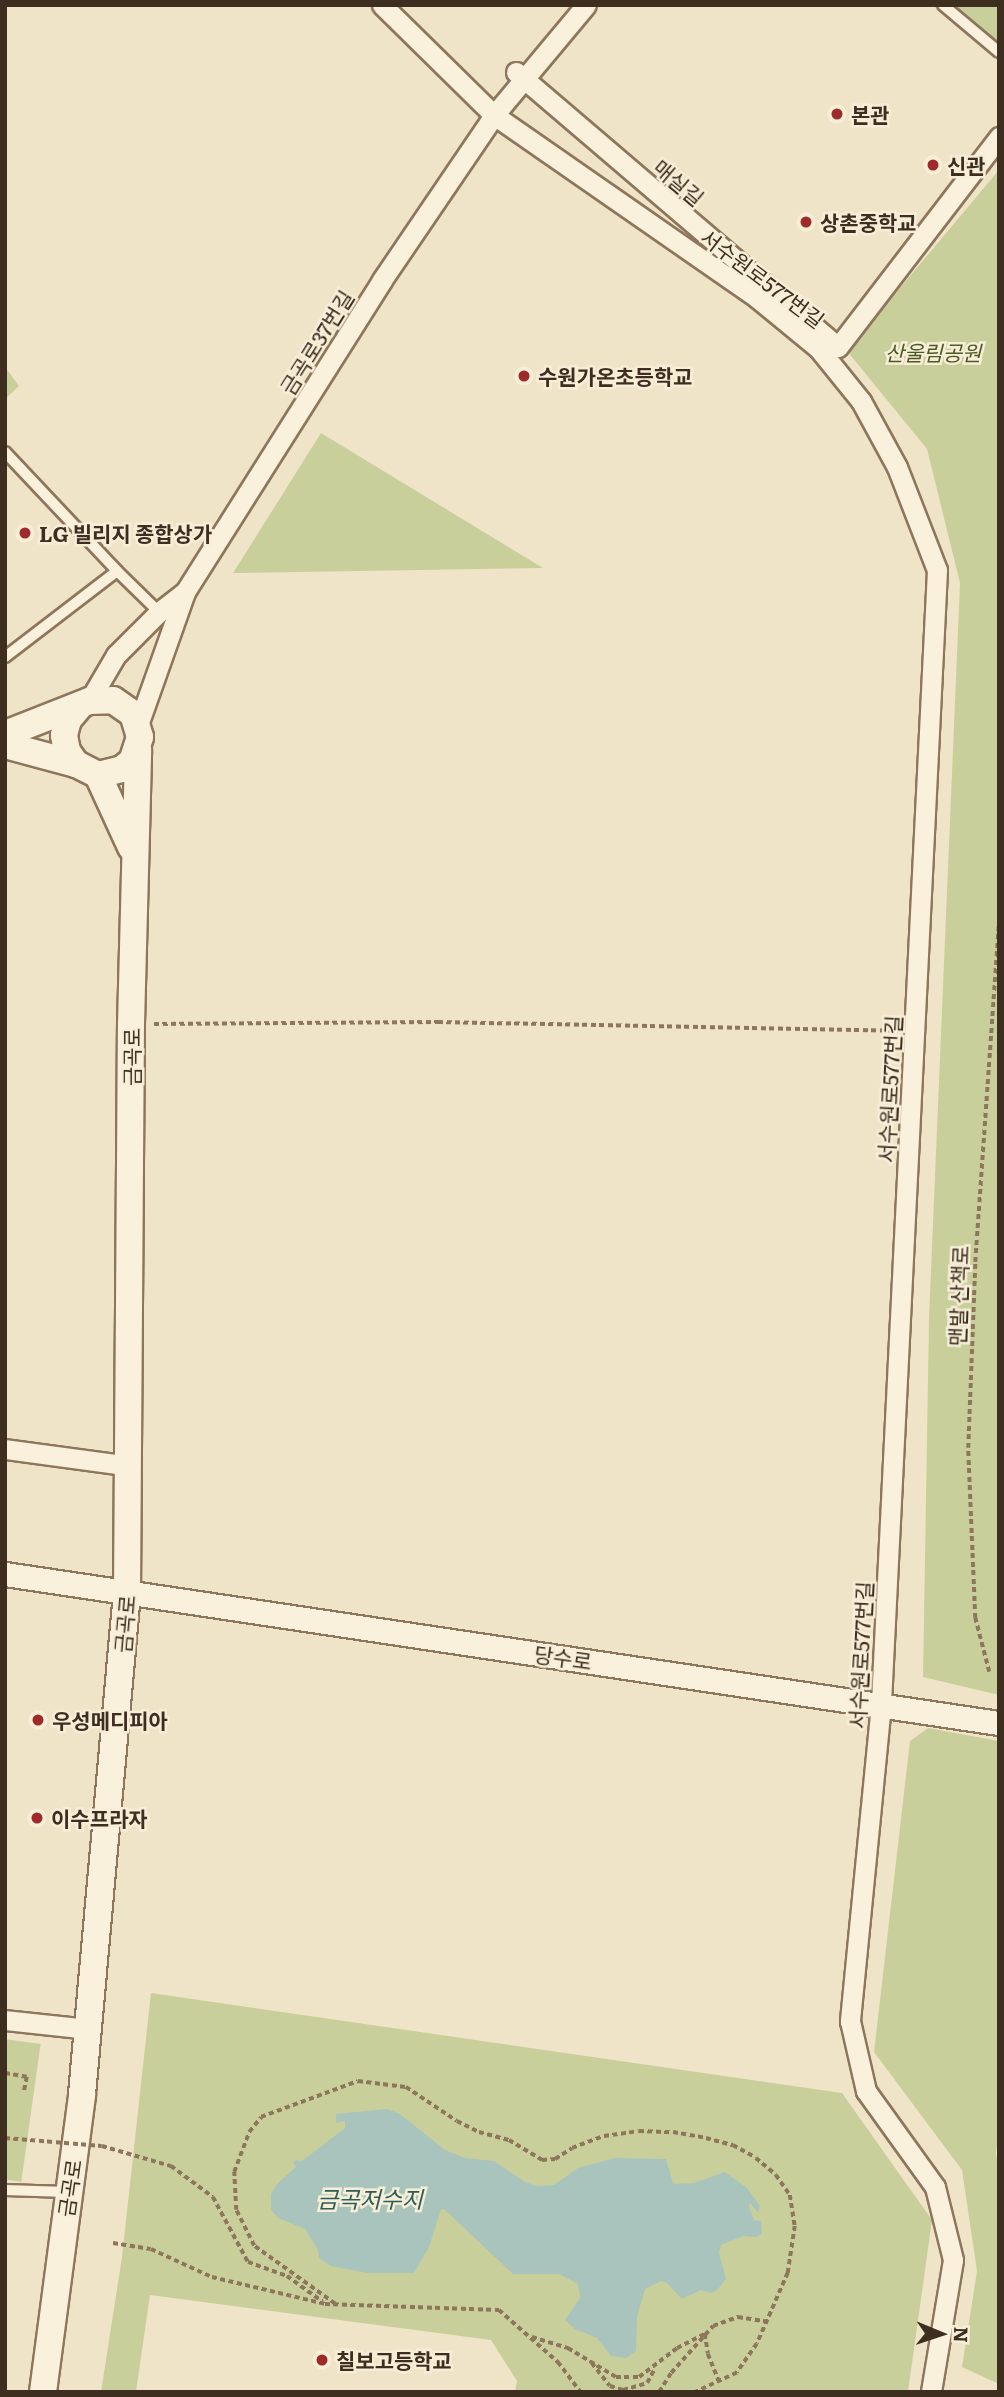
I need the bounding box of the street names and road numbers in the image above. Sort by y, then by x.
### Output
street label: 매실길 [649,154,709,210]
street label: 서수원로577번길 [696,223,830,333]
street label: 금곡로37번길 [274,285,358,399]
street label: 서수원로577번길 [873,1015,905,1163]
street label: 금곡로 [118,1028,144,1086]
street label: 맨발 산책로 [944,1245,972,1347]
street label: 서수원로577번길 [844,1581,876,1729]
street label: 금곡로 [109,1594,139,1654]
street label: 당수로 [533,1640,593,1674]
street label: 금곡로 [52,2158,86,2218]

